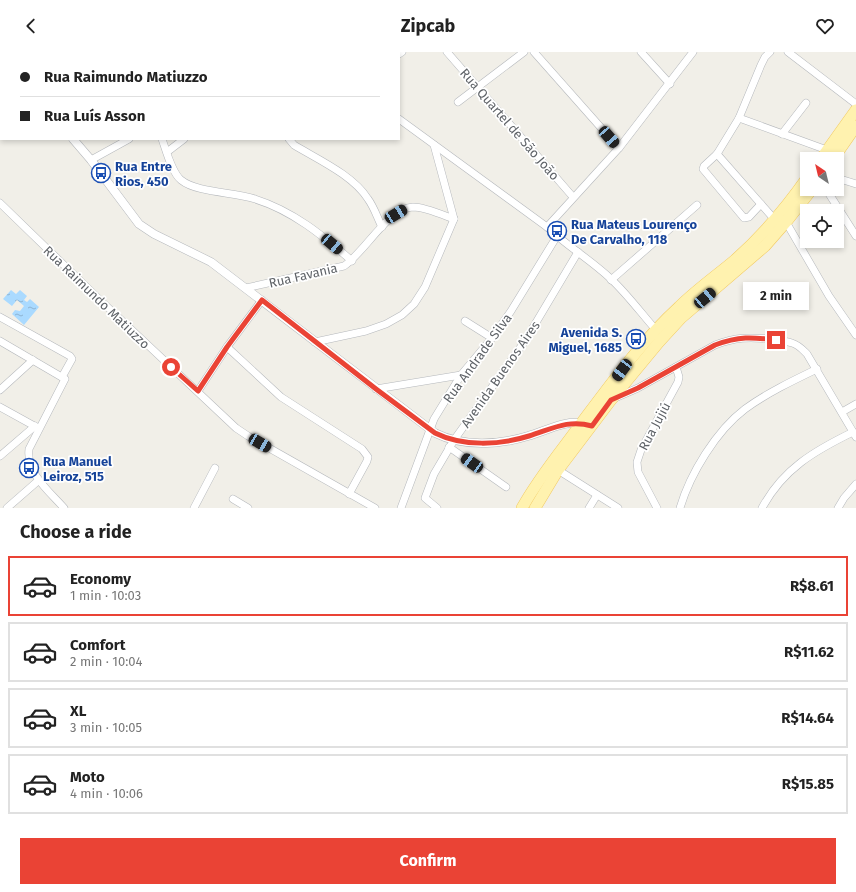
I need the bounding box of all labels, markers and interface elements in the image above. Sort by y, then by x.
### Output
icon: back [20,15,42,37]
text: Zipcab [401,15,455,37]
icon: heart [814,15,836,37]
street label: Rua Quartel de São João [457,65,562,183]
text: Rua Raimundo Matiuzzo [44,68,207,86]
text: Rua Luís Asson [44,107,145,125]
car [597,124,621,150]
north arrow [800,152,844,196]
map controls [800,152,844,248]
place label: Rua Entre Rios, 450 [115,159,172,189]
bus stop icon: Rua Entre Rios, 450 [90,162,112,184]
car [383,203,409,225]
button: locate [800,204,844,248]
place label: Rua Mateus Lourenço De Carvalho, 118 [571,217,698,247]
bus stop icon: Rua Mateus Lourenço De Carvalho, 118 [546,220,568,242]
car [319,232,345,256]
street label: Rua Raimundo Matiuzzo [41,243,153,352]
street label: Rua Favania [267,260,339,291]
callout: 2 min [743,282,809,310]
car [692,286,718,310]
text: 2 min [760,288,792,303]
street label: Rua Andrade Silva [440,311,515,406]
street label: Avenida Buenos Aires [458,318,543,430]
place label: Avenida S. Miguel, 1685 [548,325,622,355]
bus stop icon: Avenida S. Miguel, 1685 [625,328,647,350]
route end [767,331,785,349]
car [610,357,634,383]
route start [162,358,180,376]
street label: Rua Jujiú [636,400,673,453]
car [247,432,273,454]
car [459,451,485,475]
place label: Rua Manuel Leiroz, 515 [43,454,112,484]
bus stop icon: Rua Manuel Leiroz, 515 [18,457,40,479]
text: Choose a ride [20,521,132,543]
icon: car [22,568,58,604]
text: Economy [70,570,131,588]
text: R$8.61 [790,577,834,595]
text: 1 min · 10:03 [70,588,141,603]
icon: car [22,634,58,670]
text: Comfort [70,636,126,654]
text: R$11.62 [784,643,834,661]
text: 2 min · 10:04 [70,654,143,669]
icon: car [22,700,58,736]
text: XL [70,702,86,720]
text: R$14.64 [781,709,834,727]
text: 3 min · 10:05 [70,720,142,735]
icon: car [22,766,58,802]
text: Moto [70,768,105,786]
text: R$15.85 [782,775,834,793]
text: 4 min · 10:06 [70,786,143,801]
button: Confirm [20,838,836,884]

